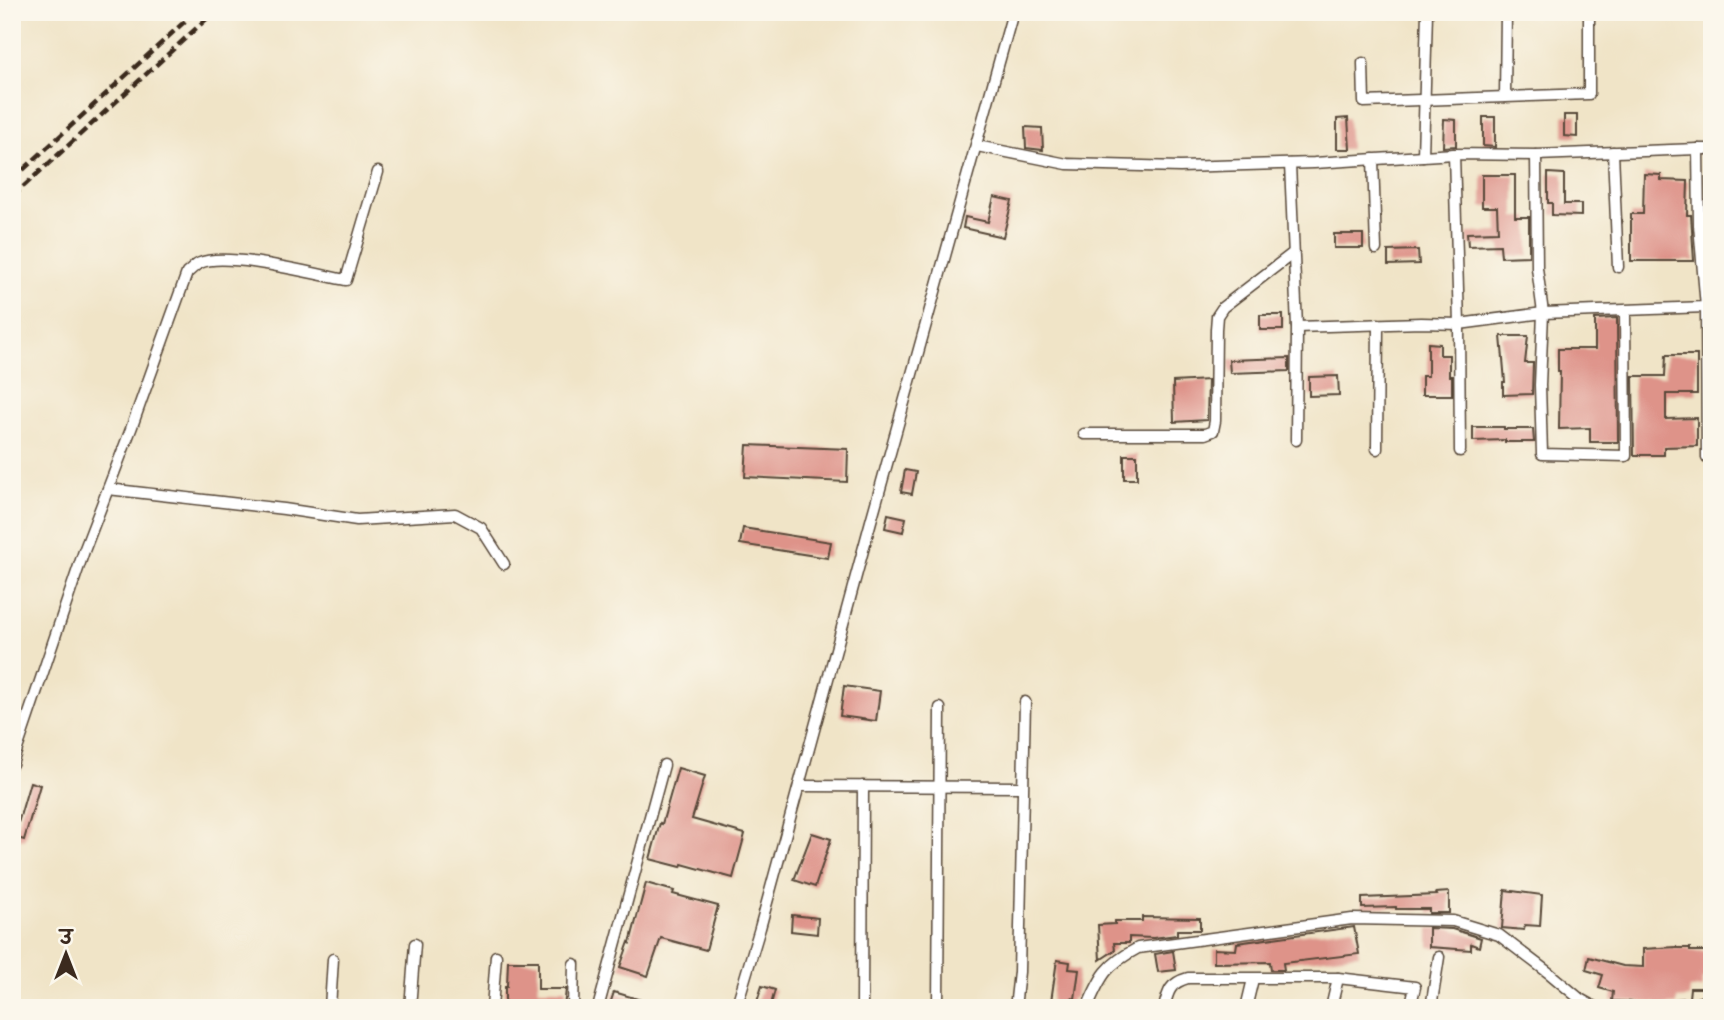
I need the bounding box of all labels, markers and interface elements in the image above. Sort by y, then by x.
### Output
north arrow [32,918,102,988]
text: उ [58,929,75,952]

